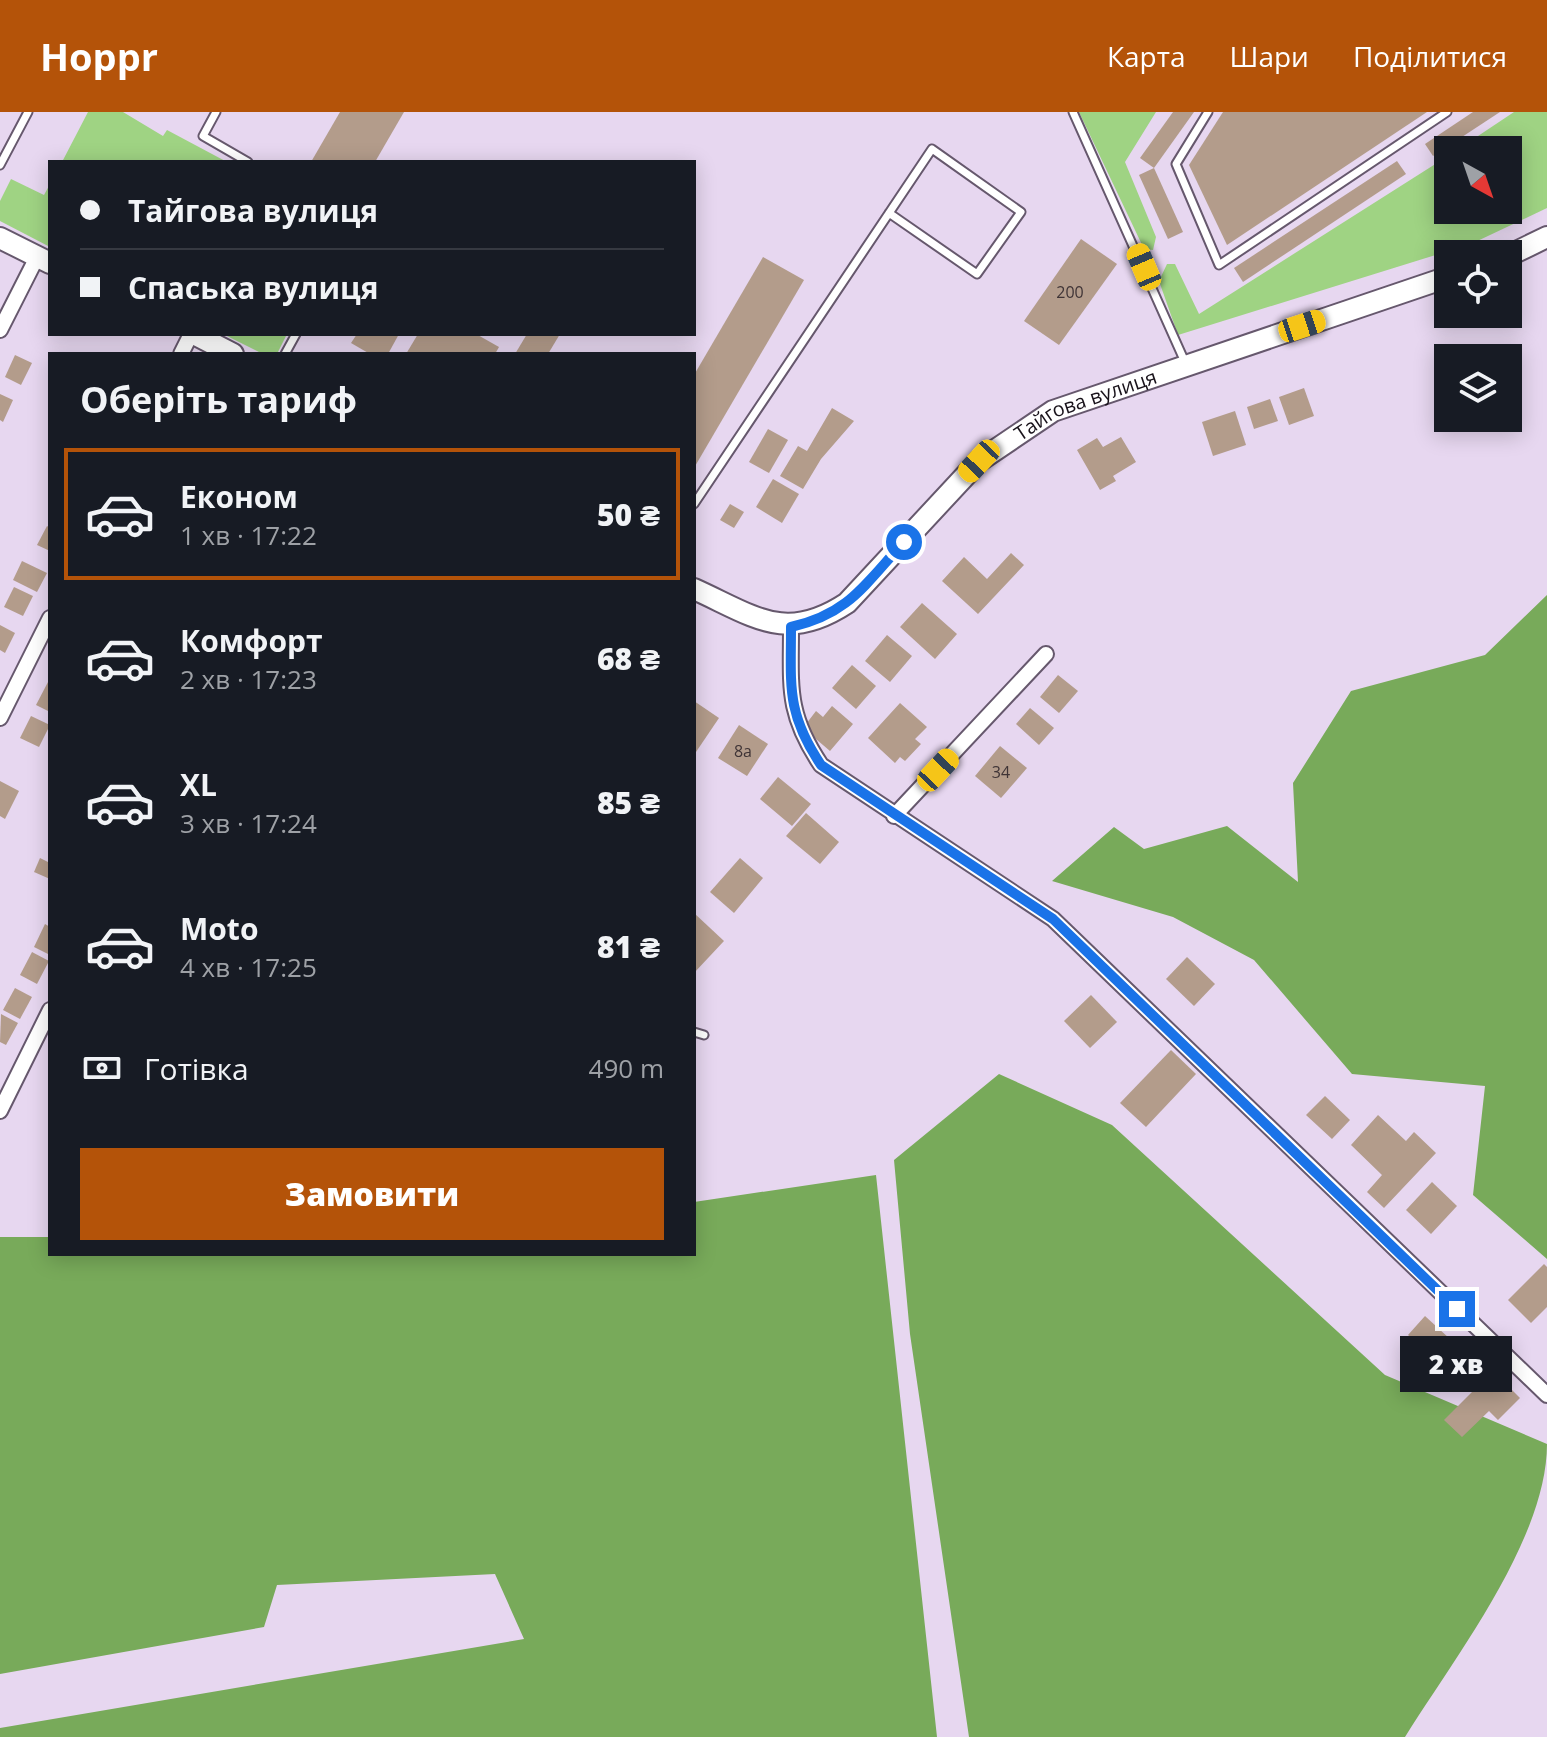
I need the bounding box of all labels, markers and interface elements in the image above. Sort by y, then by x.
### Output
text: Hoppr [40,30,158,82]
text: Карта [1107,37,1186,75]
text: Шари [1230,37,1309,75]
text: Поділитися [1353,37,1507,75]
north arrow [1434,136,1522,224]
map controls [1434,136,1522,432]
text: Тайгова вулиця [128,190,378,231]
car [1124,240,1164,294]
button: locate [1434,240,1522,328]
text: Спаська вулиця [128,267,378,308]
house number: 200 [1056,281,1084,303]
car [1275,307,1329,345]
button: layers [1434,344,1522,432]
street label: Тайгова вулиця [1009,363,1160,446]
text: Оберіть тариф [80,375,357,424]
car [954,435,1004,487]
text: Економ [180,476,298,517]
icon: car [84,478,156,550]
text: 50 ₴ [597,494,660,535]
text: 1 хв · 17:22 [180,517,317,553]
route start [886,524,922,560]
text: Комфорт [180,620,323,661]
icon: car [84,622,156,694]
text: 68 ₴ [597,638,660,679]
text: 2 хв · 17:23 [180,661,317,697]
house number: 8а [734,740,752,762]
car [913,744,963,796]
house number: 34 [992,761,1010,783]
text: XL [180,764,217,805]
icon: car [84,766,156,838]
text: 85 ₴ [597,782,660,823]
text: 3 хв · 17:24 [180,805,317,841]
text: Moto [180,908,258,949]
icon: car [84,910,156,982]
text: 81 ₴ [597,926,660,967]
text: 4 хв · 17:25 [180,949,317,985]
icon: cash [80,1046,124,1090]
text: Готівка [144,1048,249,1089]
text: 490 m [589,1050,664,1086]
button: Замовити [80,1148,664,1240]
route end [1439,1291,1475,1327]
callout: 2 хв [1401,1337,1513,1393]
text: 2 хв [1429,1346,1483,1382]

